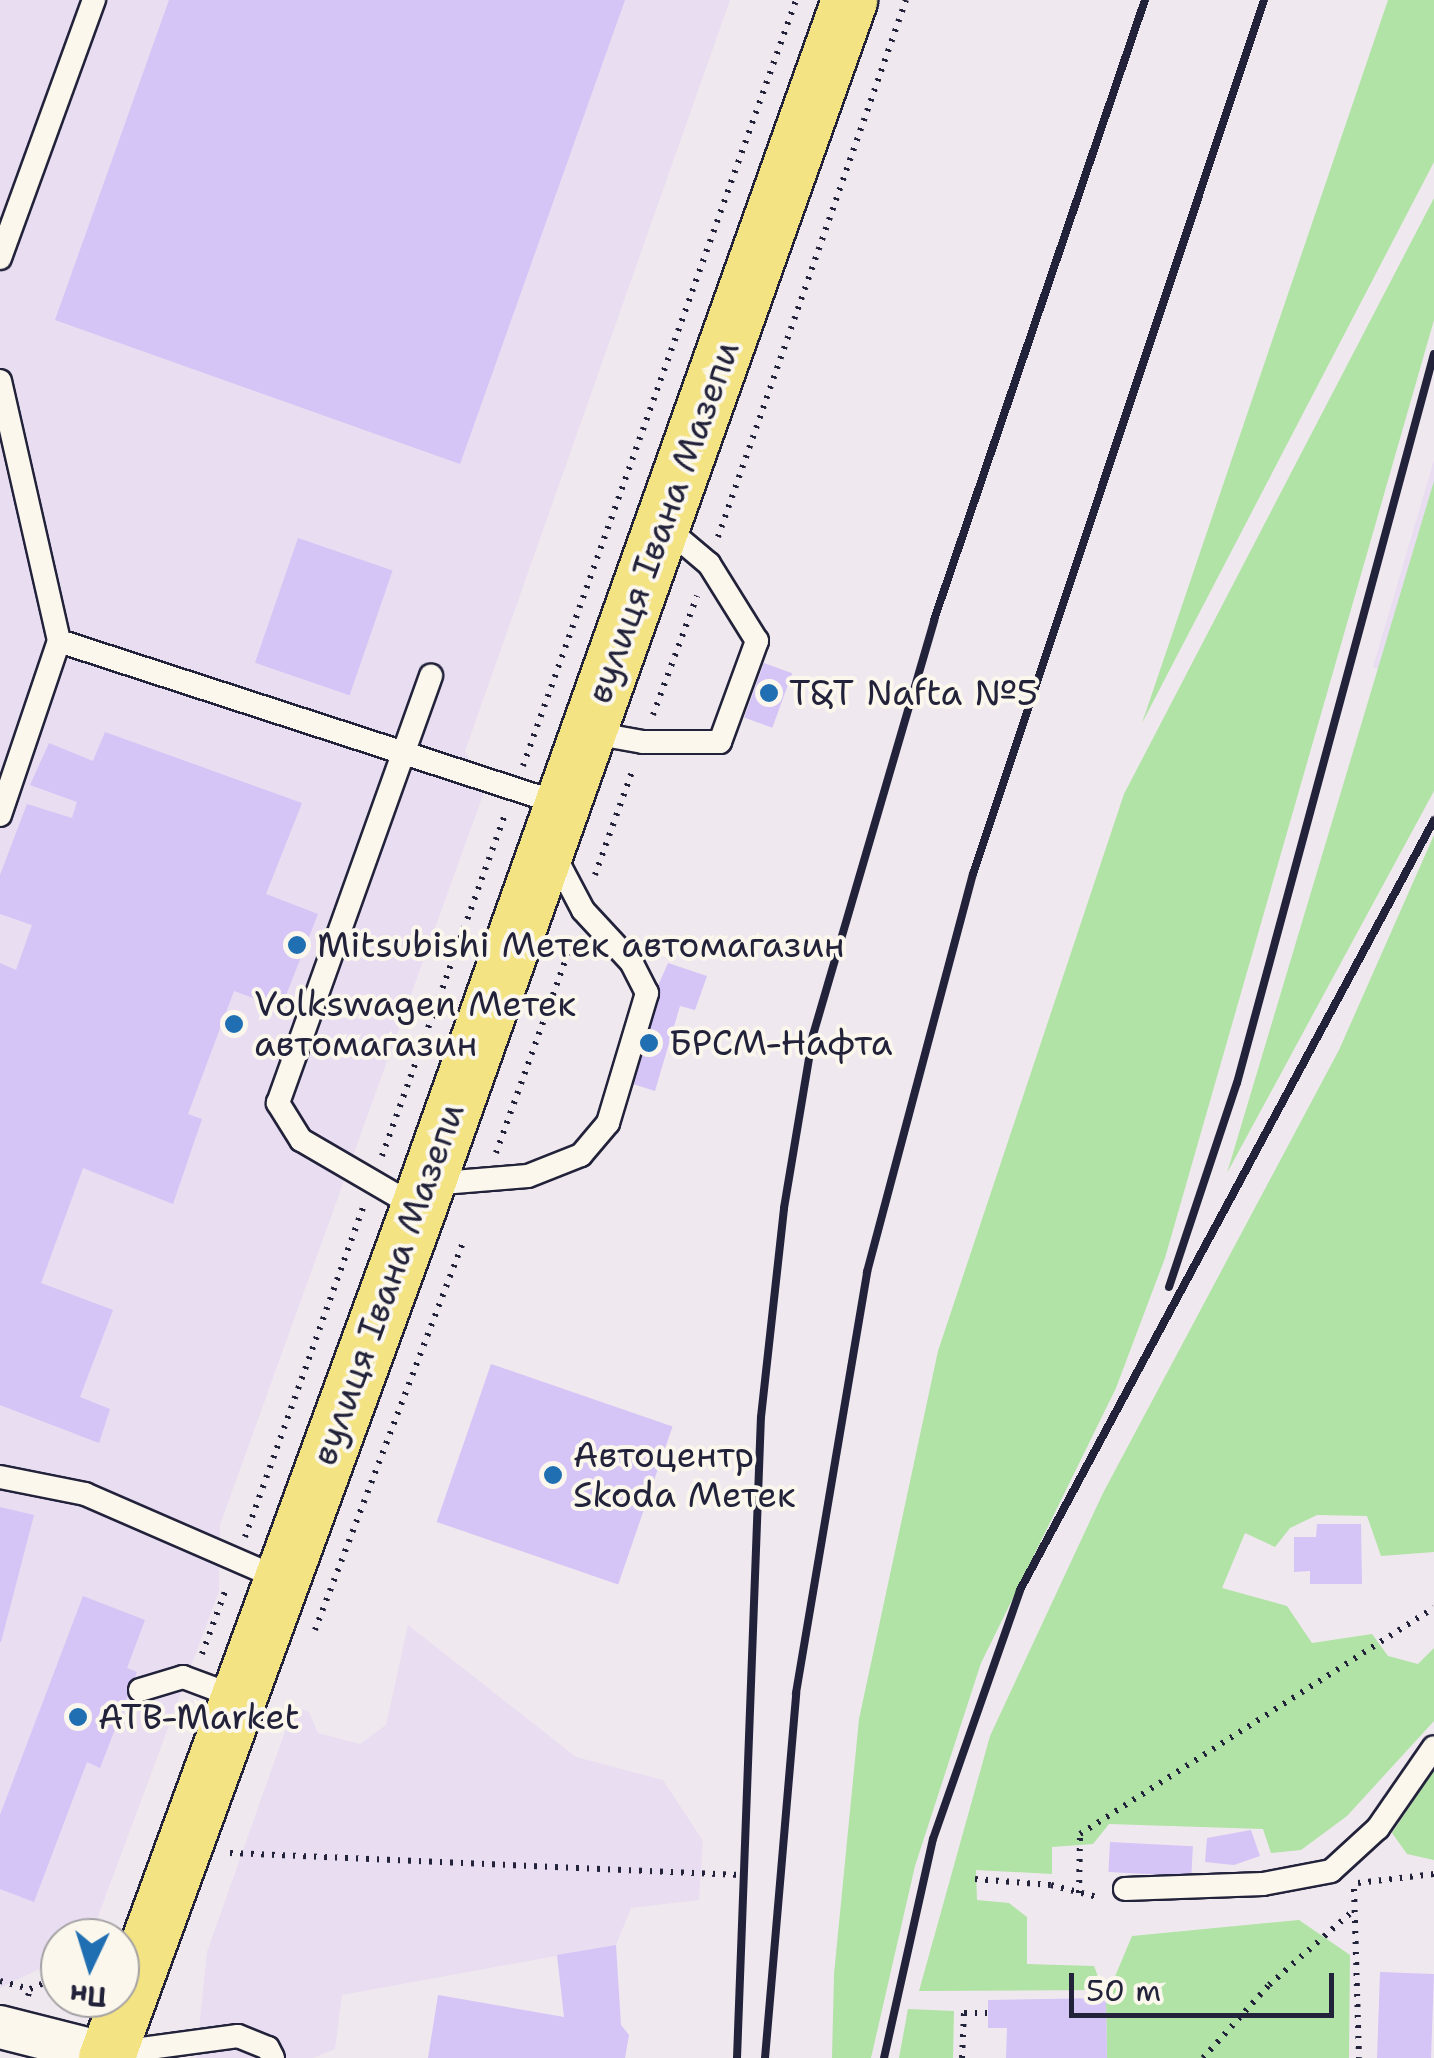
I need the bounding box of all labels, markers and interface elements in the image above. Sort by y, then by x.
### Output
street label: вулиця Івана Мазепи [578,335,748,709]
place label: Т&T Nafta №5 [789,672,1038,714]
marker: Т&T Nafta №5 [758,682,780,704]
place label: Mitsubishi Метек автомагазин [317,924,845,966]
marker: Mitsubishi Метек автомагазин [286,934,308,956]
place label: Volkswagen Метек автомагазин [254,983,576,1065]
marker: Volkswagen Метек автомагазин [223,1013,245,1035]
place label: БРСМ-Нафта [669,1022,893,1064]
marker: БРСМ-Нафта [638,1032,660,1054]
street label: вулиця Івана Мазепи [303,1097,473,1471]
place label: Автоцентр Skoda Метек [573,1434,796,1516]
marker: Автоцентр Skoda Метек [542,1464,564,1486]
place label: ATB-Market [98,1696,300,1738]
marker: ATB-Market [67,1706,89,1728]
north arrow [40,1918,140,2018]
scale bar [1074,1953,1339,2015]
text: 50 m [1086,1970,1161,2011]
text: Пн [68,1976,108,2016]

